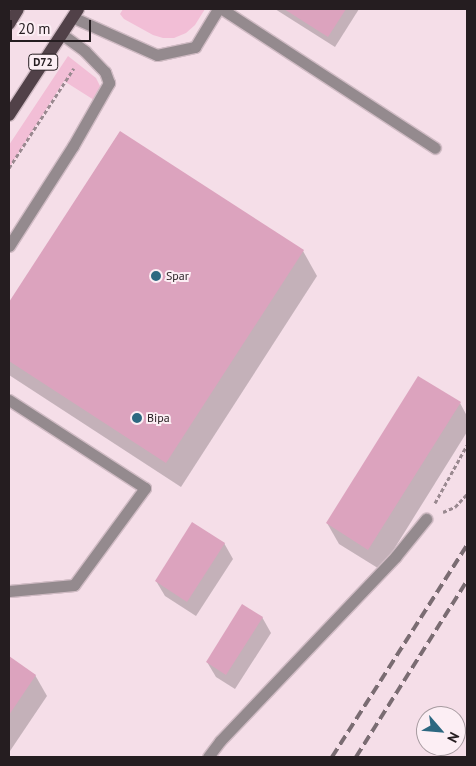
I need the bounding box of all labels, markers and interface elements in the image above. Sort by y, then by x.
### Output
scale bar [12,10,94,42]
text: 20 m [18,19,51,38]
road number: D72 [28,54,58,70]
place label: Spar [166,269,189,283]
marker: Spar [150,270,162,282]
place label: Bipa [147,411,170,425]
marker: Bipa [131,412,143,424]
north arrow [416,706,466,756]
text: N [443,729,464,746]

